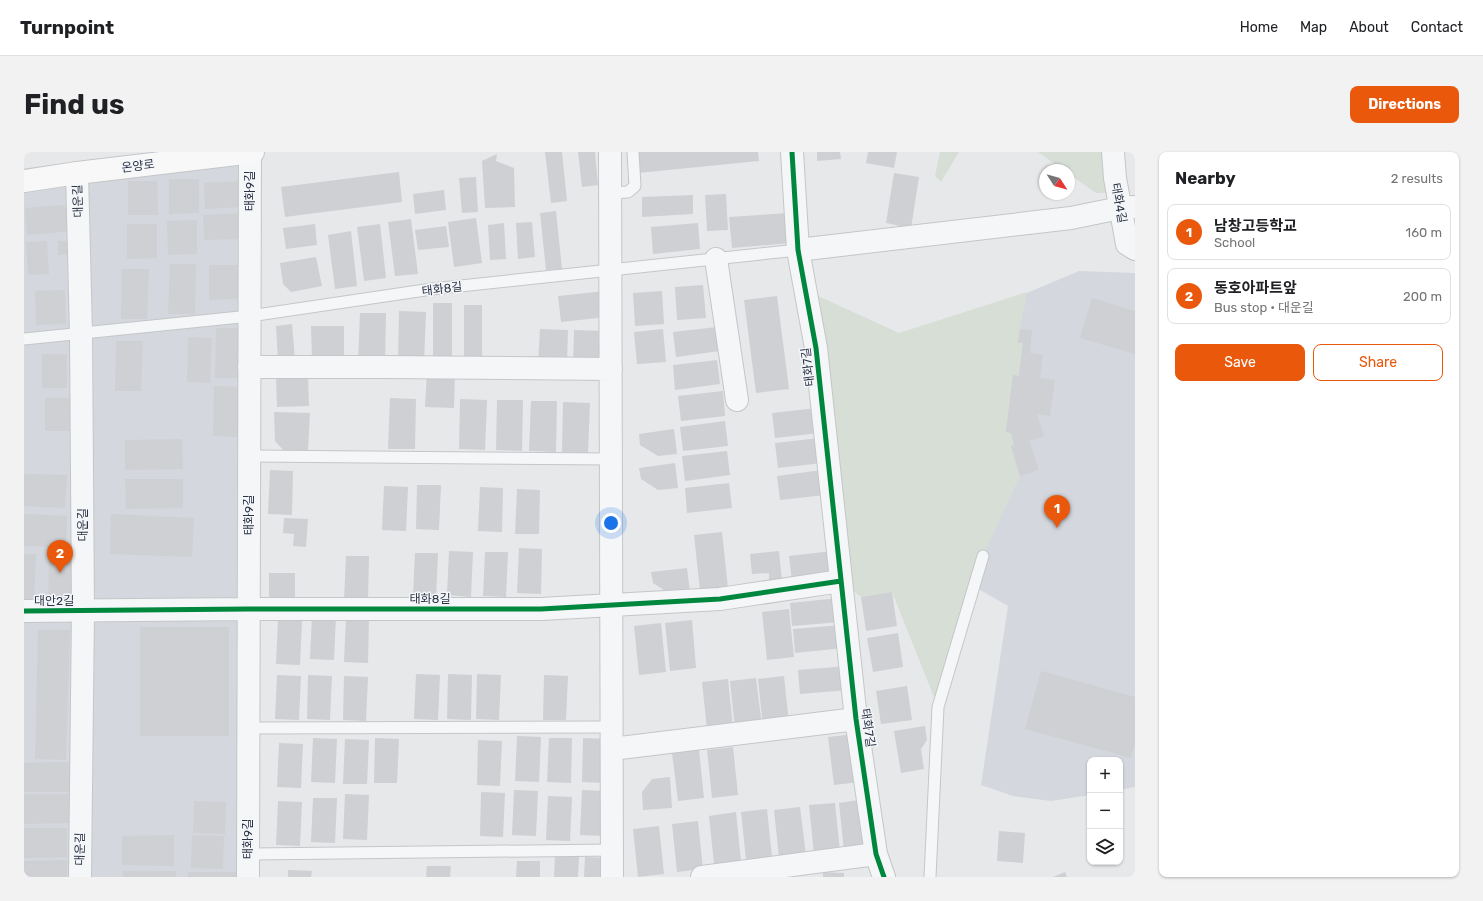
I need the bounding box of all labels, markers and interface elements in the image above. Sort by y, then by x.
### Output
text: Turnpoint [20,16,114,39]
text: Home [1240,19,1278,36]
text: Map [1300,19,1327,36]
text: About [1349,19,1389,36]
text: Contact [1411,19,1463,36]
button: Directions [1350,86,1459,123]
text: Find us [24,88,124,121]
street label: 온양로 [121,157,155,175]
north arrow [1039,164,1075,200]
text: Nearby [1175,168,1236,188]
street label: 태화9길 [243,171,257,211]
text: 2 results [1391,171,1443,186]
street label: 태화4길 [1109,182,1129,224]
street label: 대운길 [70,184,86,218]
text: 남창고등학교 [1214,217,1297,235]
text: 1 [1186,225,1192,240]
text: 160 m [1406,225,1442,240]
text: School [1214,235,1255,250]
text: 동호아파트앞 [1214,279,1297,297]
street label: 태화8길 [421,280,463,298]
text: 2 [1185,289,1193,304]
text: 200 m [1403,289,1442,304]
text: Bus stop · 대운길 [1214,300,1314,315]
button: Save [1175,344,1305,381]
button: Share [1313,344,1443,381]
street label: 태화7길 [799,347,817,387]
street label: 태화9길 [242,495,256,535]
pin: 1 [1044,495,1070,528]
street label: 대운길 [76,508,90,542]
your location [601,513,621,533]
pin: 2 [47,540,73,573]
street label: 태화8길 [410,592,450,606]
street label: 대안2길 [34,594,74,608]
street label: 태화7길 [858,708,878,748]
map controls [1087,757,1123,865]
button: + [1087,757,1123,793]
button: − [1087,793,1123,829]
street label: 태화9길 [241,819,255,859]
button: layers [1087,829,1123,865]
street label: 대운길 [73,832,87,866]

